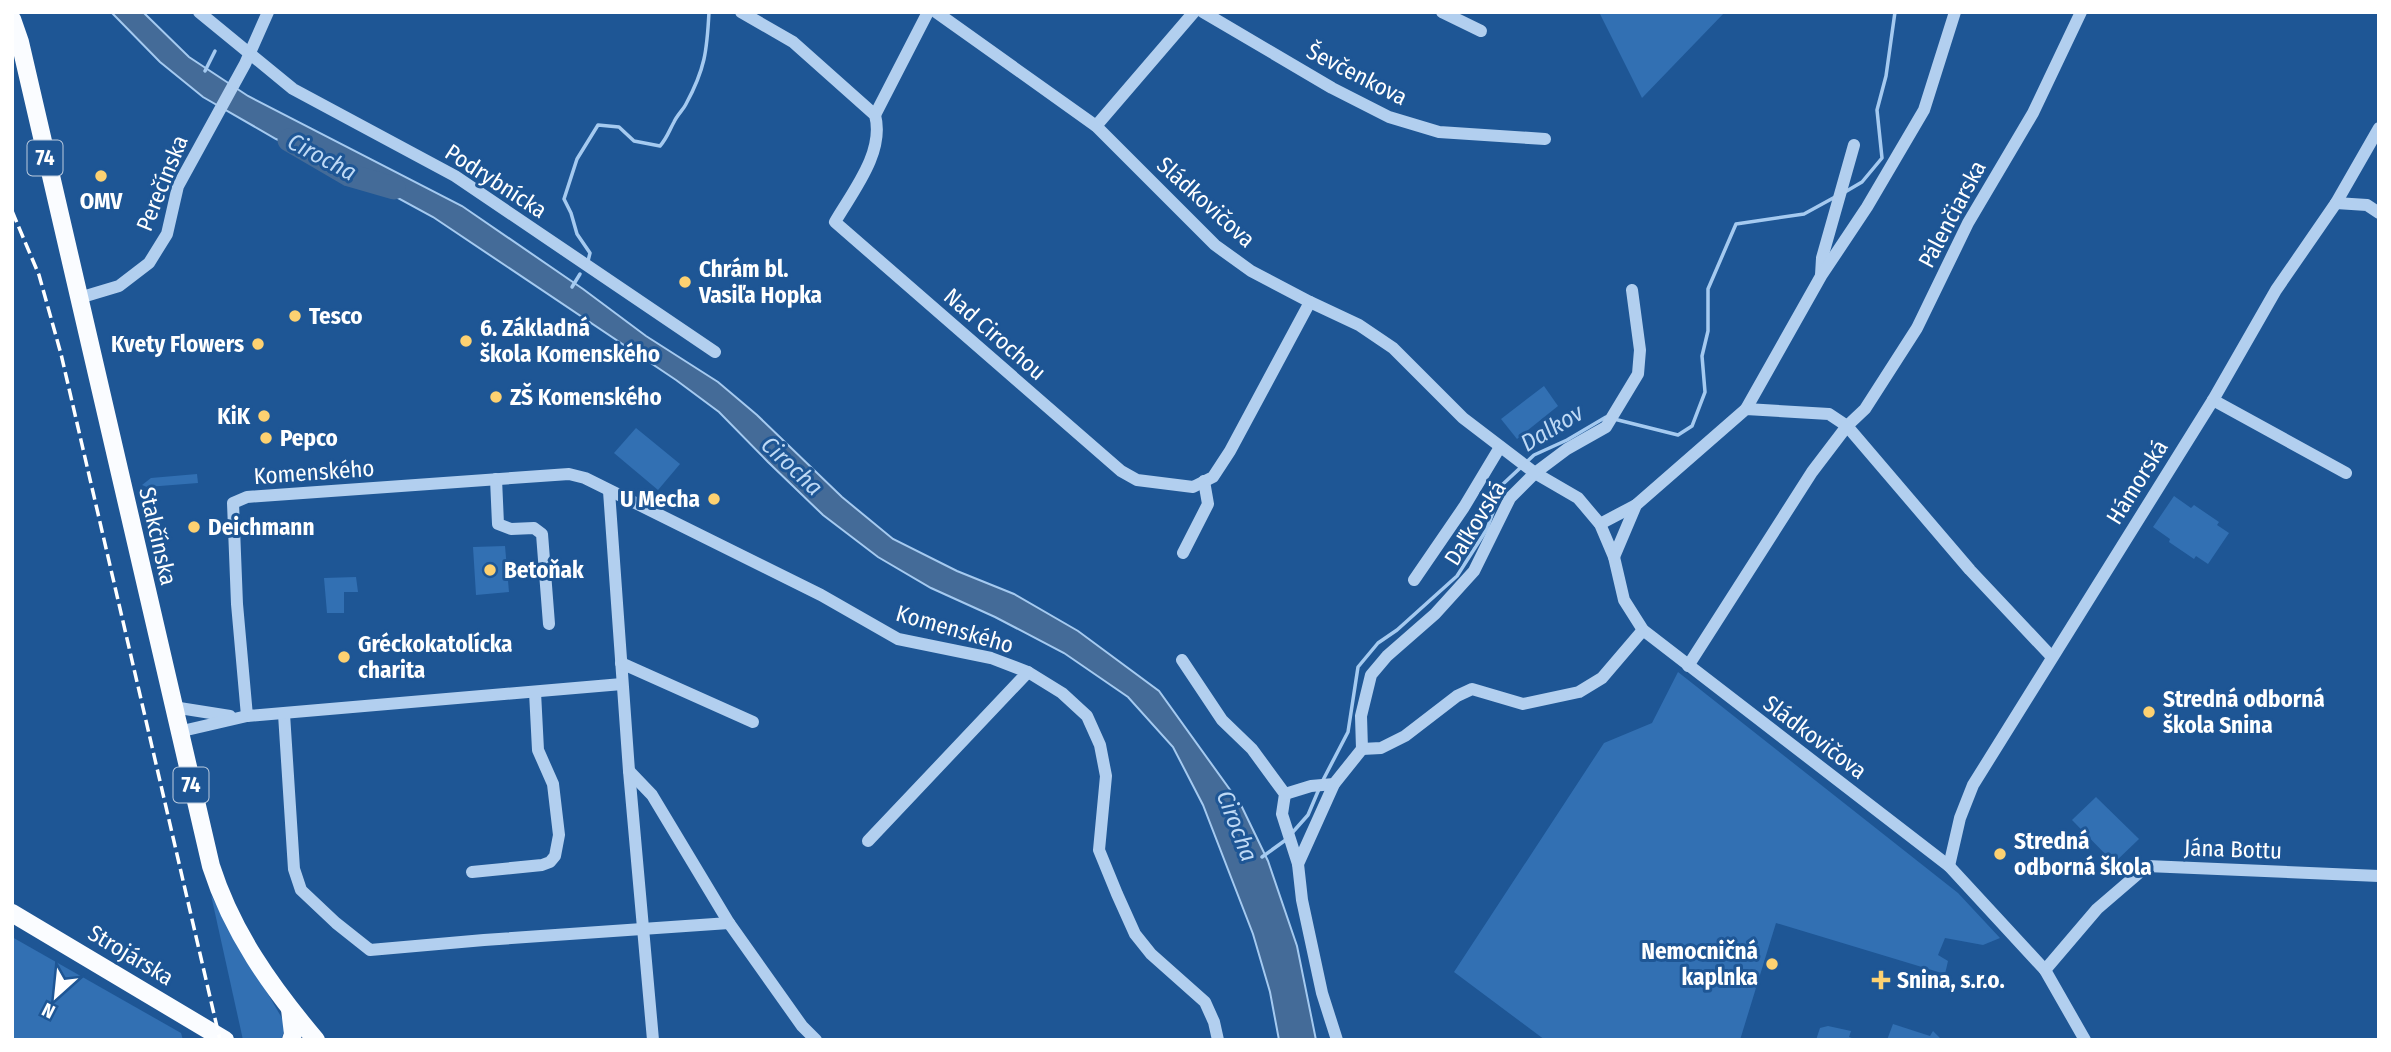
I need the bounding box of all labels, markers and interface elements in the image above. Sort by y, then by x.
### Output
street label: Ševčenkova [1302,36,1413,111]
water label: Cirocha [283,127,361,187]
street label: Perečínska [130,131,194,235]
street label: Podrybnícka [440,138,552,224]
road number: 74 [28,140,62,176]
street label: Sládkovičova [1151,151,1261,253]
street label: Pálenčiarska [1912,156,1992,272]
marker: OMV [93,168,109,184]
place label: OMV [80,187,123,215]
place label: Chrám bl. Vasiľa Hopka [698,255,822,309]
marker: Chrám bl. Vasiľa Hopka [677,274,693,290]
street label: Nad Cirochou [938,282,1052,386]
place label: Tesco [309,302,363,330]
marker: Tesco [287,308,303,324]
place label: 6. Základná škola Komenského [480,314,660,368]
place label: Kvety Flowers [111,330,244,358]
marker: 6. Základná škola Komenského [458,333,474,349]
marker: Kvety Flowers [250,336,266,352]
place label: ZŠ Komenského [510,382,662,411]
marker: ZŠ Komenského [488,389,504,405]
water label: Dalkov [1516,398,1589,457]
place label: KiK [217,402,251,430]
marker: KiK [256,408,272,424]
place label: Pepco [280,424,338,452]
marker: Pepco [258,430,274,446]
water label: Cirocha [756,431,828,501]
street label: Hámorská [2100,435,2174,529]
street label: Komenského [253,454,375,490]
street label: Daľkovská [1438,475,1512,571]
street label: Stakčínska [133,484,183,588]
place label: U Mecha [620,485,700,513]
marker: U Mecha [706,491,722,507]
place label: Deichmann [208,513,314,541]
marker: Deichmann [186,519,202,535]
place label: Betoňak [504,556,584,584]
marker: Betoňak [482,562,498,578]
street label: Komenského [893,599,1017,659]
place label: Gréckokatolícka charita [358,630,513,684]
marker: Gréckokatolícka charita [336,649,352,665]
place label: Stredná odborná škola Snina [2163,685,2325,739]
street label: Sládkovičova [1758,689,1872,785]
marker: Stredná odborná škola Snina [2141,704,2157,720]
road number: 74 [174,768,208,802]
water label: Cirocha [1211,787,1263,865]
place label: Stredná odborná škola [2014,827,2152,881]
street label: Jána Bottu [2183,833,2283,865]
marker: Stredná odborná škola [1992,846,2008,862]
street label: Strojárska [83,919,179,991]
place label: Nemocničná kaplnka [1641,937,1758,991]
marker: Nemocničná kaplnka [1764,956,1780,972]
north arrow [21,961,91,1031]
place label: Snina, s.r.o. [1897,966,2005,994]
marker: Snina, s.r.o. [1871,970,1891,990]
text: N [38,998,59,1024]

